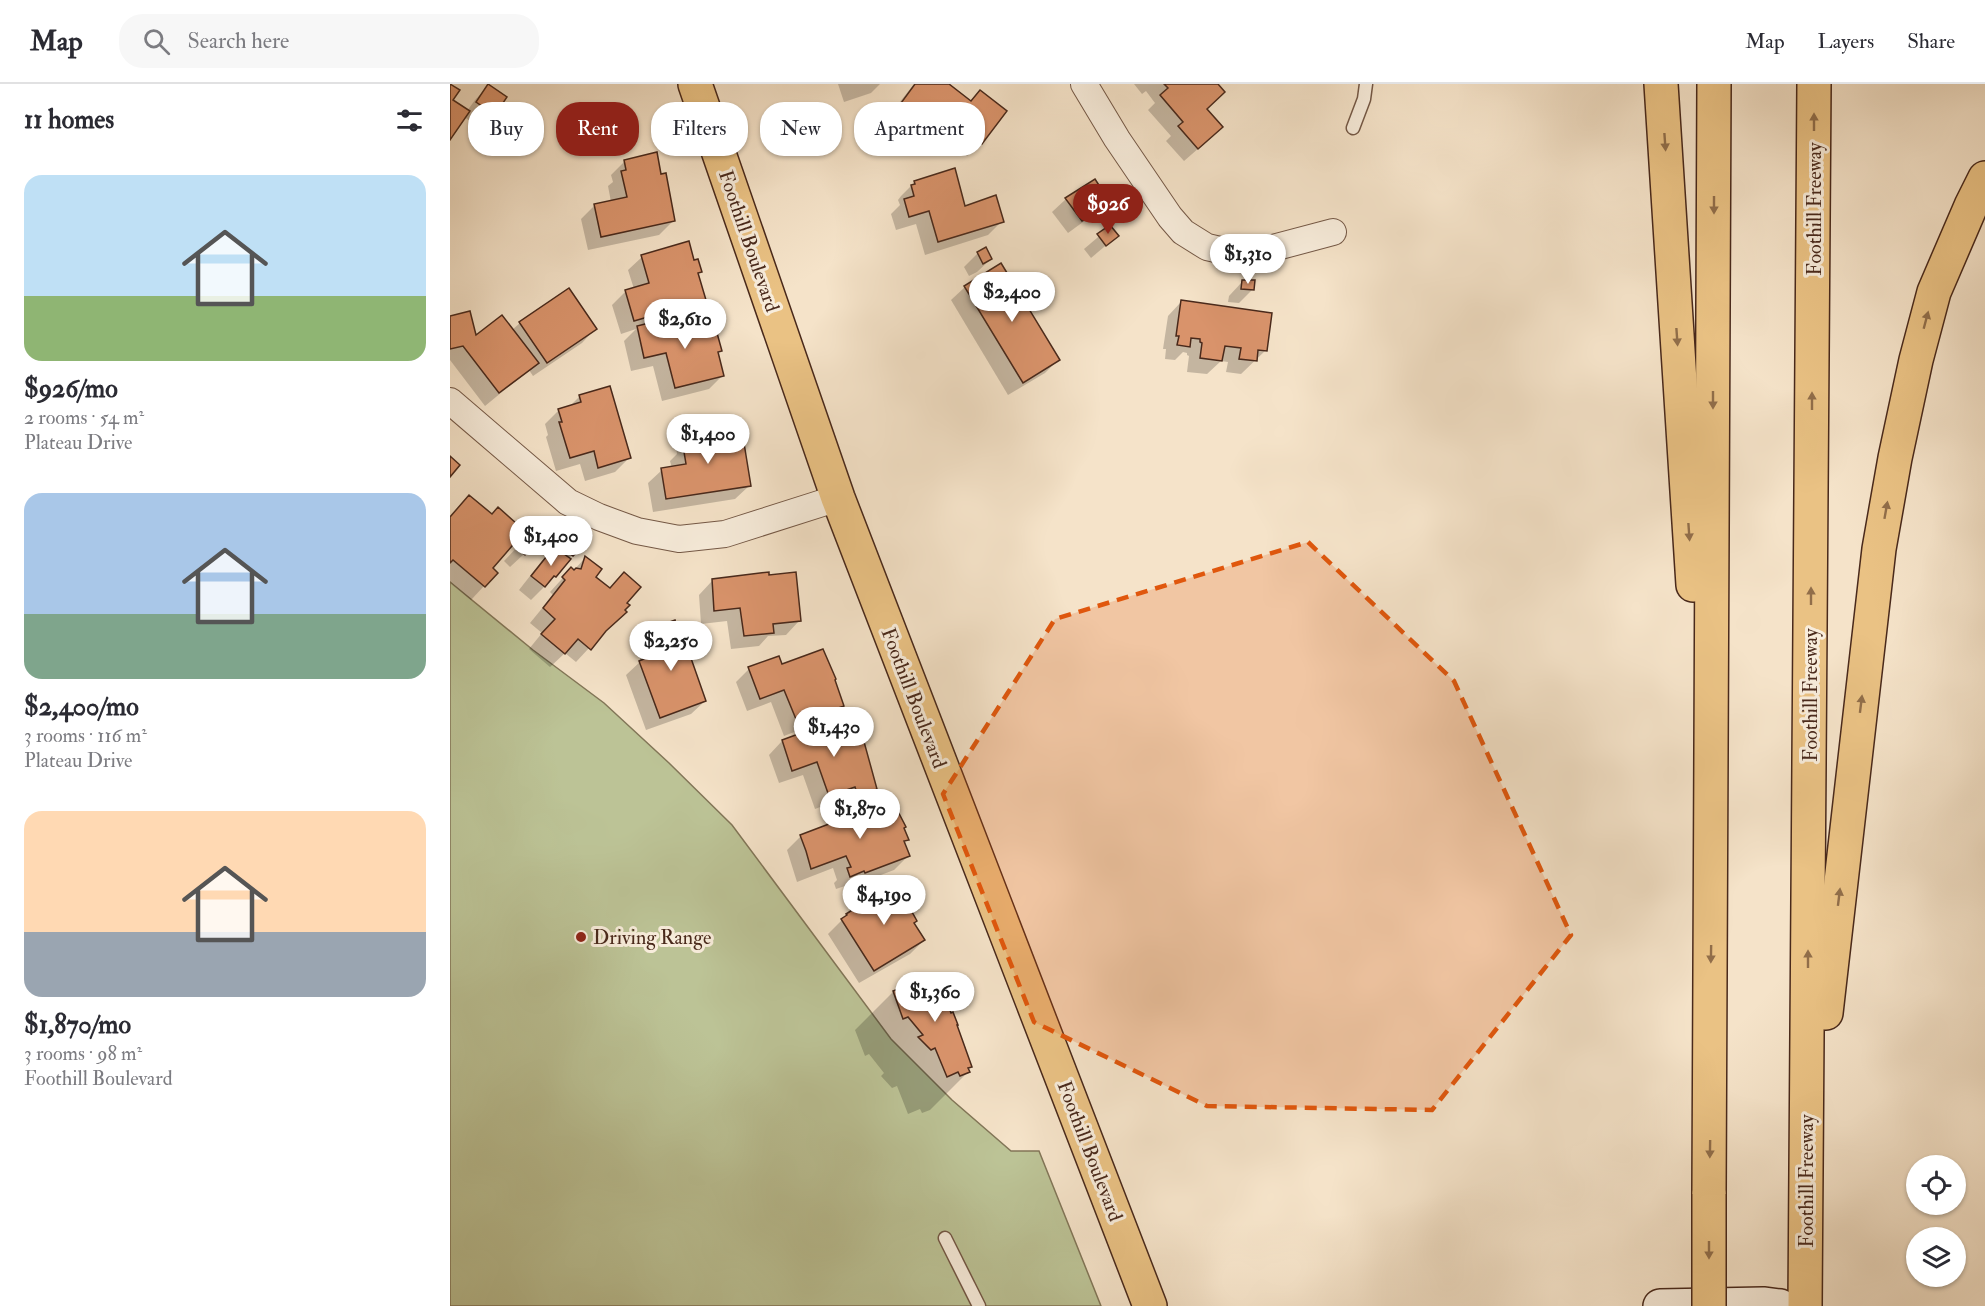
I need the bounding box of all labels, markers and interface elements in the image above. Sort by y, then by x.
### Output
search box [119,14,539,68]
text: Map [30,24,83,59]
icon: search [140,25,173,58]
text: Search here [188,27,289,55]
text: Map [1745,28,1785,55]
text: Layers [1818,28,1874,55]
text: Share [1907,28,1955,55]
chip: Buy [468,102,544,156]
chip: Rent [556,102,639,156]
chip: Filters [651,102,748,156]
chip: New [760,102,842,156]
chip: Apartment [854,102,985,156]
text: 11 homes [24,104,114,136]
icon: filters [393,104,426,137]
one-way arrow [1809,112,1819,131]
one-way arrow [1660,133,1669,152]
street label: Foothill Freeway [1802,141,1827,276]
street label: Foothill Boulevard [713,167,785,315]
pin: $926 [1072,184,1144,235]
text: $926 [1087,191,1129,216]
one-way arrow [1709,196,1719,215]
icon: home [171,214,279,322]
pin: $1,310 [1199,234,1297,285]
text: $1,310 [1224,241,1272,266]
pin: $2,400 [963,272,1061,323]
text: $2,400 [983,279,1041,304]
pin: $2,610 [636,299,734,350]
text: $2,610 [658,306,712,331]
one-way arrow [1922,310,1932,329]
one-way arrow [1672,328,1682,347]
text: $926/mo [24,373,118,405]
one-way arrow [1708,391,1718,410]
one-way arrow [1807,391,1817,410]
text: 2 rooms · 54 m² [24,405,144,430]
pin: $1,400 [659,414,757,465]
text: $1,400 [681,421,735,446]
text: Plateau Drive [24,430,132,455]
one-way arrow [1881,501,1890,520]
pin: $1,400 [502,516,600,567]
one-way arrow [1685,522,1694,541]
text: $1,400 [524,523,578,548]
icon: home [171,532,279,640]
one-way arrow [1806,586,1816,605]
pin: $2,250 [622,621,720,672]
street label: Foothill Boulevard [876,624,952,772]
street label: Foothill Freeway [1798,627,1823,762]
text: $2,250 [643,628,699,653]
text: $2,400/mo [24,691,139,723]
one-way arrow [1857,694,1866,713]
pin: $1,430 [785,707,883,758]
text: $1,430 [808,714,860,739]
text: 3 rooms · 116 m² [24,723,147,748]
text: Plateau Drive [24,748,132,773]
pin: $1,870 [811,789,909,840]
text: $1,870 [834,796,886,821]
icon: home [171,850,279,958]
pin: $4,190 [835,875,933,926]
text: $4,190 [857,882,911,907]
one-way arrow [1834,888,1844,907]
place label: Driving Range [593,925,711,950]
marker: Driving Range [574,930,588,944]
one-way arrow [1707,944,1716,963]
one-way arrow [1803,949,1813,968]
pin: $1,360 [886,972,984,1023]
text: $1,360 [909,979,961,1004]
text: $1,870/mo [24,1009,131,1041]
text: 3 rooms · 98 m² [24,1041,142,1066]
text: Foothill Boulevard [24,1066,173,1091]
street label: Foothill Boulevard [1052,1077,1128,1225]
street label: Foothill Freeway [1794,1113,1819,1248]
one-way arrow [1705,1139,1715,1158]
map controls [1906,1155,1966,1287]
button: locate [1906,1155,1966,1215]
button: layers [1906,1227,1966,1287]
one-way arrow [1704,1240,1714,1259]

